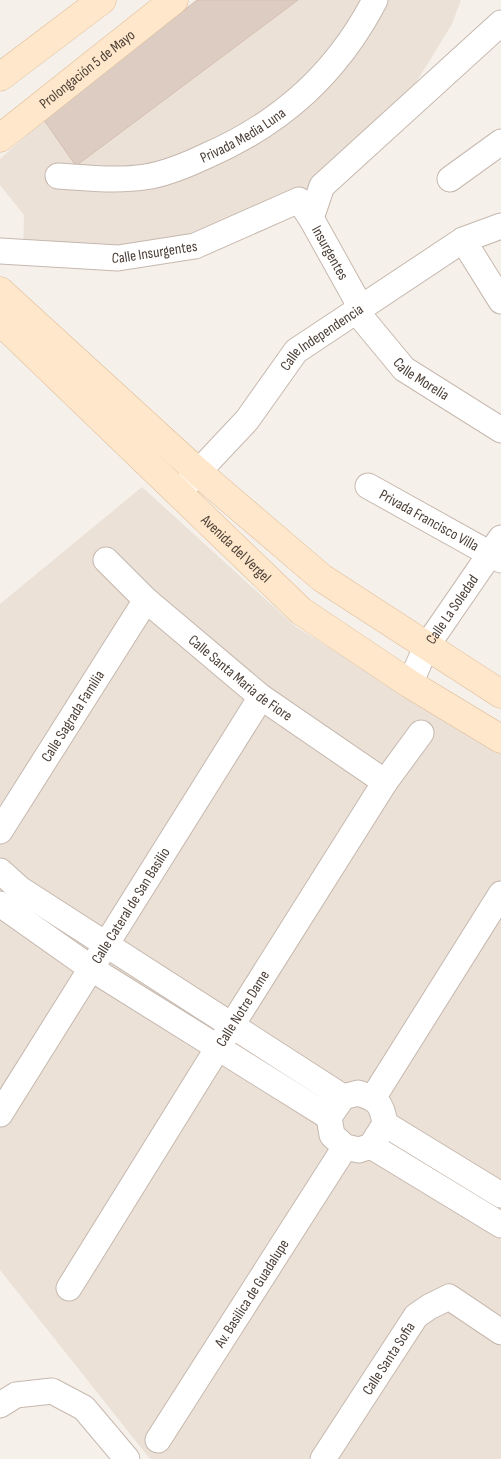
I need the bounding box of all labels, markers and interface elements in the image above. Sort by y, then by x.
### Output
street label: Prolongación 5 de Mayo [35,26,139,113]
street label: Privada Media Luna [197,104,290,167]
street label: Insurgentes [307,222,352,283]
street label: Calle Insurgentes [111,237,199,268]
street label: Calle Independencia [276,300,367,375]
street label: Calle Morelia [389,354,453,405]
street label: Privada Francisco Villa [376,485,482,556]
street label: Avenida del Vergel [196,510,275,587]
street label: Calle La Soledad [422,571,483,648]
street label: Calle Santa Maria de Fiore [184,631,296,726]
street label: Calle Sagrada Familia [37,667,109,766]
street label: Calle Cateral de San Basilio [87,844,174,967]
street label: Calle Notre Dame [212,967,274,1050]
street label: Av. Basilica de Guadalupe [210,1236,294,1352]
street label: Calle Santa Sofia [358,1318,420,1399]

